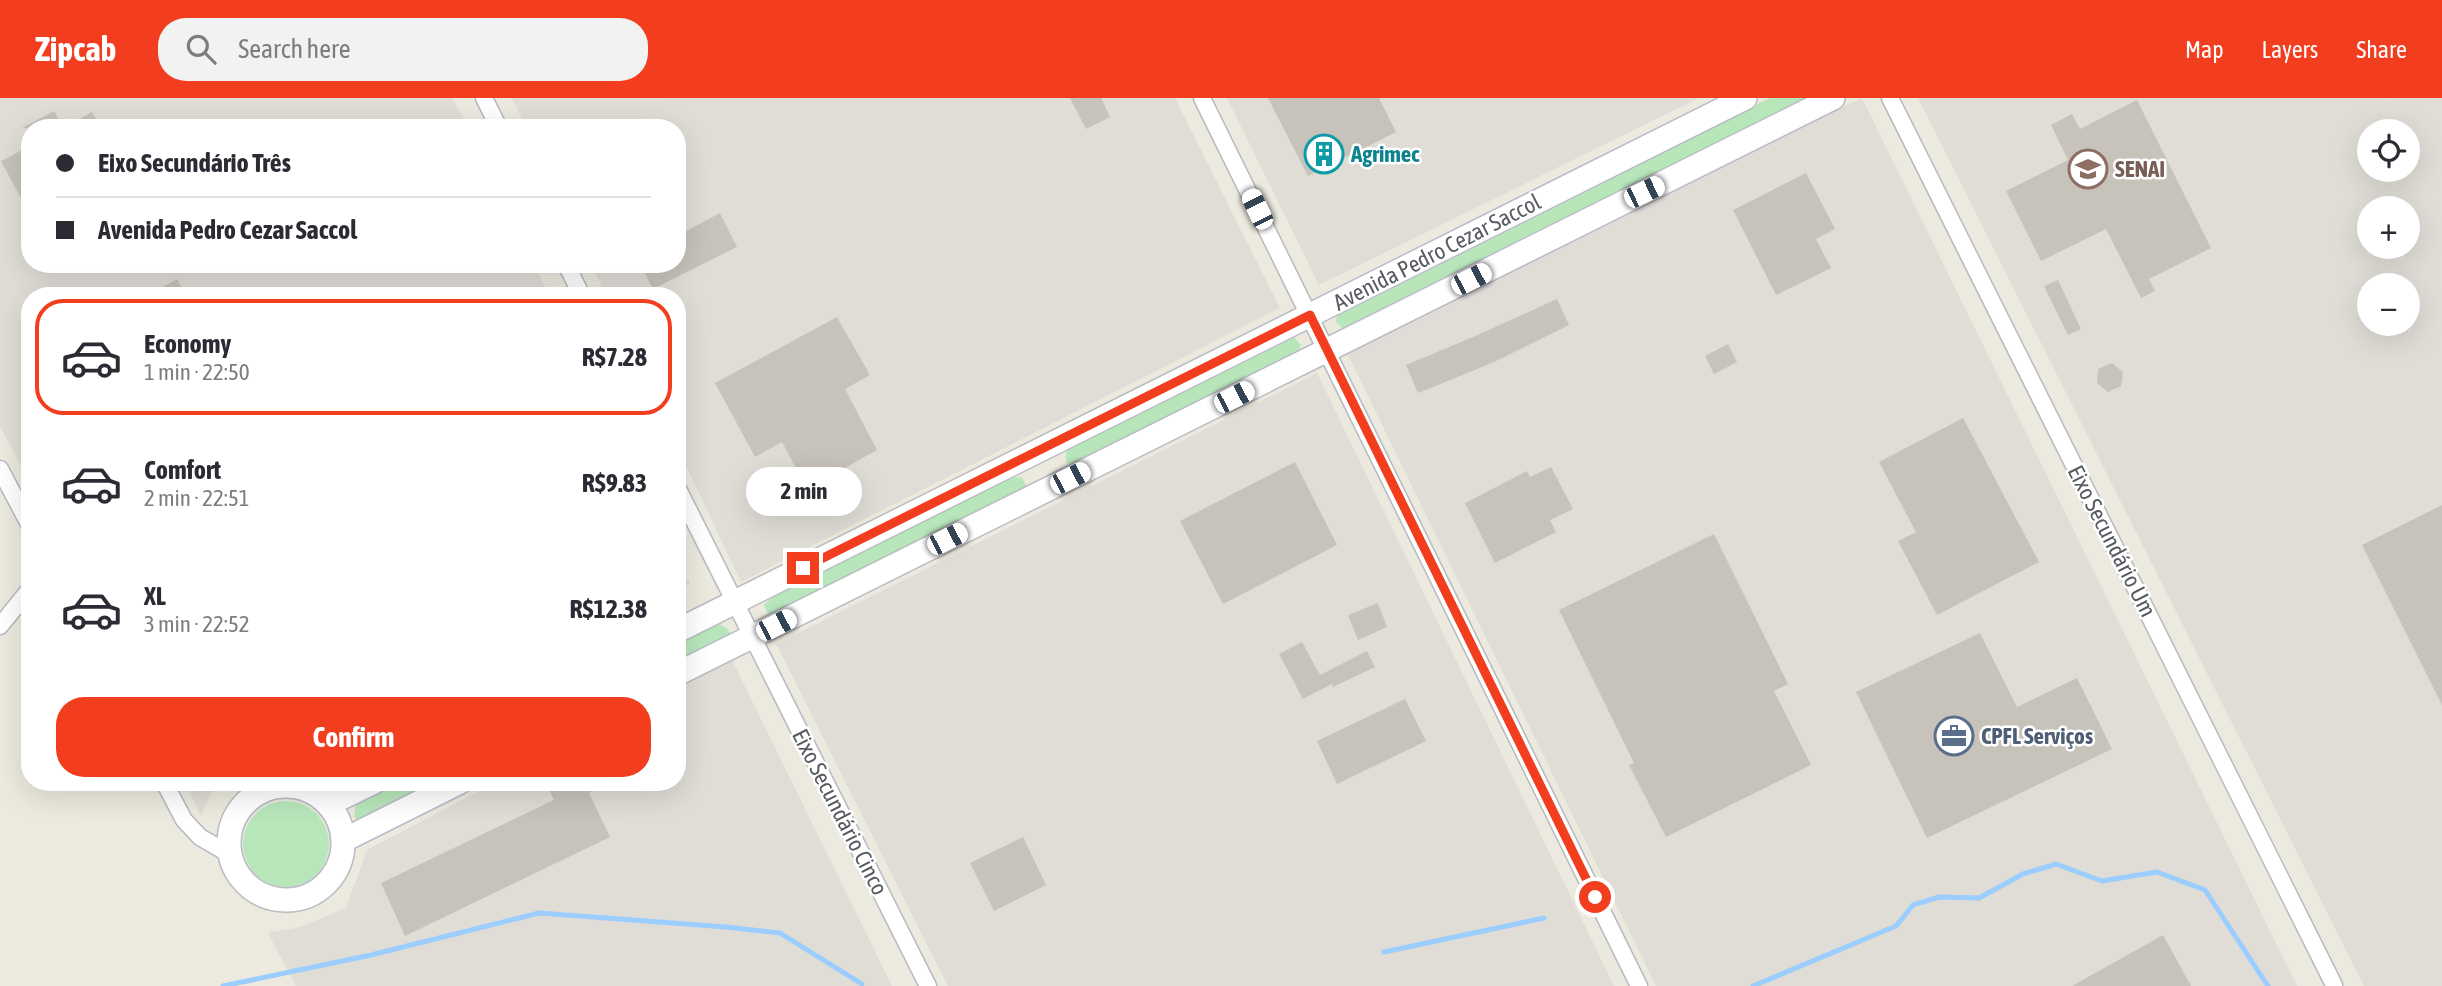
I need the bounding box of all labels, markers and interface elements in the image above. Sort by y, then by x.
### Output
search box [158,18,648,81]
text: Zipcab [35,30,116,68]
icon: search [182,30,220,68]
text: Search here [238,34,350,64]
text: Map [2185,36,2224,63]
text: Layers [2262,36,2318,63]
text: Share [2356,36,2407,63]
map controls [2357,119,2420,336]
button: locate [2357,119,2420,182]
building icon: Agrimec [1303,133,1345,175]
place label: Agrimec [1350,141,1420,167]
text: Eixo Secundário Três [98,148,291,178]
school or university icon: SENAI [2067,148,2109,190]
place label: SENAI [2115,156,2165,182]
car [1621,173,1668,211]
car [1239,186,1276,232]
street label: Avenida Pedro Cezar Saccol [1329,188,1545,316]
button: + [2357,196,2420,259]
text: Avenida Pedro Cezar Saccol [98,215,357,245]
car [1448,260,1495,298]
button: − [2357,273,2420,336]
icon: car [60,326,123,389]
text: Economy [144,329,231,359]
text: R$7.28 [582,342,647,372]
text: 1 min · 22:50 [144,359,250,385]
car [1211,378,1258,416]
icon: car [60,452,123,515]
text: Comfort [144,455,221,485]
car [1047,459,1094,497]
street label: Eixo Secundário Um [2063,461,2161,621]
callout: 2 min [745,466,861,516]
text: R$9.83 [582,468,647,498]
text: 2 min [781,478,827,504]
text: 2 min · 22:51 [144,485,250,511]
car [924,520,971,558]
route end [787,552,819,584]
icon: car [60,578,123,641]
text: XL [144,581,166,611]
text: R$12.38 [570,594,647,624]
car [753,606,800,644]
text: 3 min · 22:52 [144,611,250,637]
button: Confirm [56,697,651,777]
office icon: CPFL Serviços [1933,715,1975,757]
place label: CPFL Serviços [1981,723,2093,749]
street label: Eixo Secundário Cinco [787,725,893,899]
route start [1579,881,1611,913]

